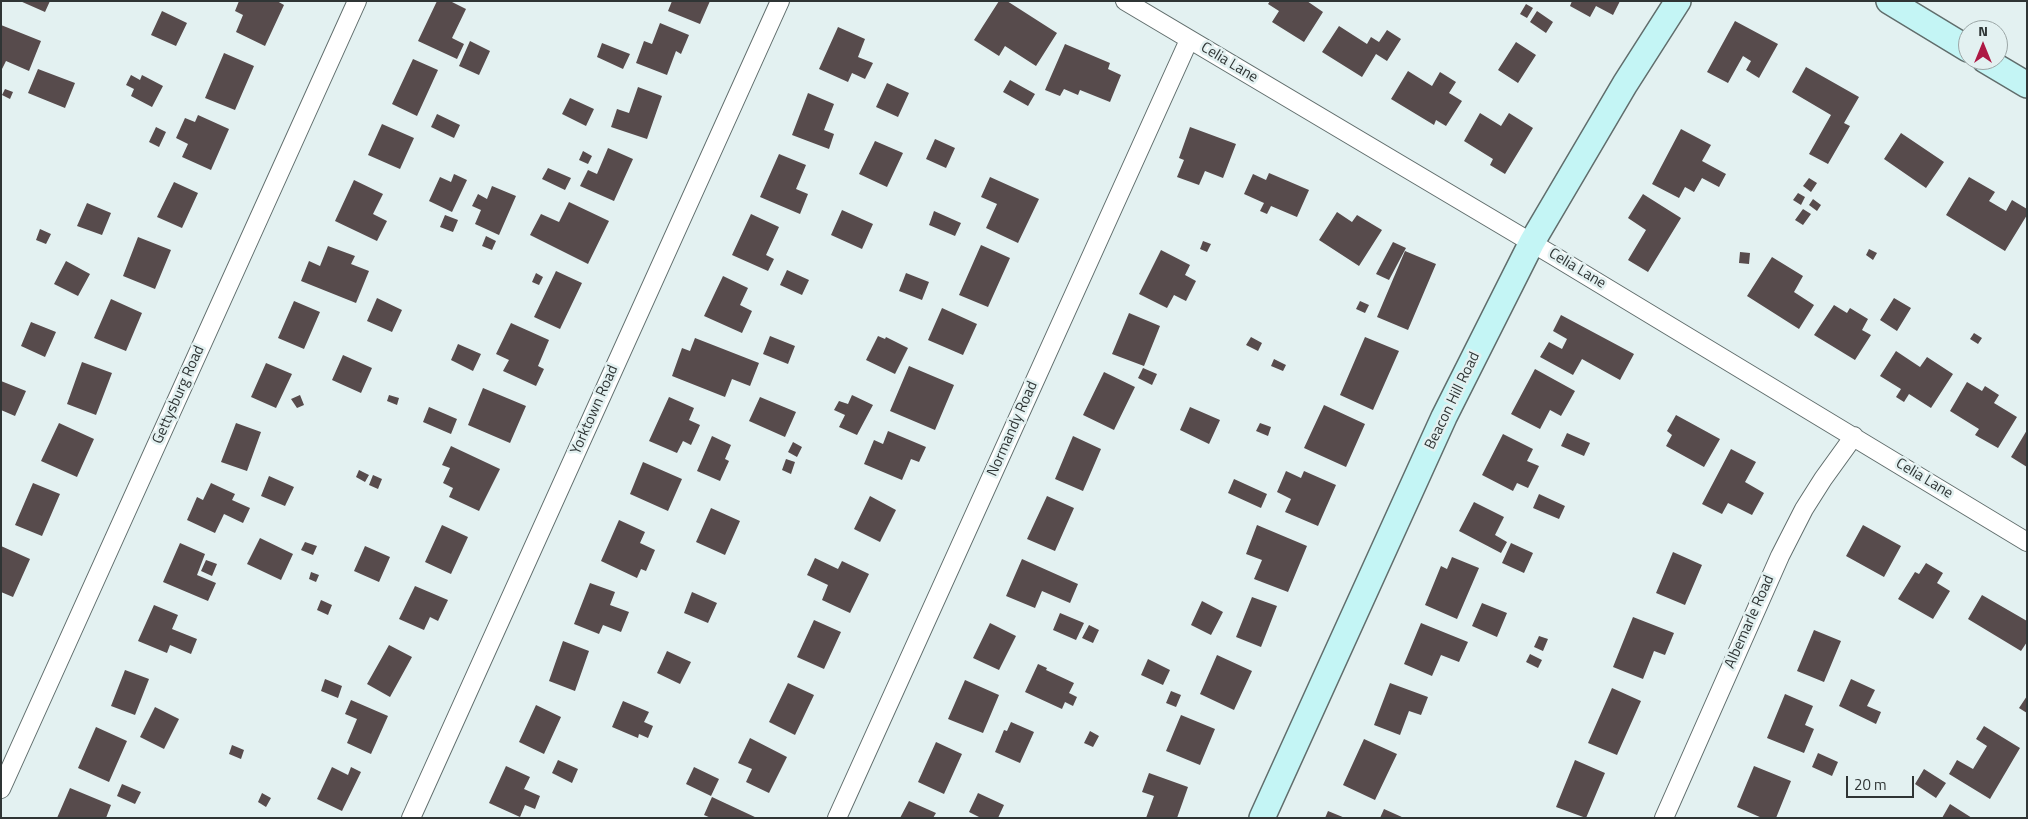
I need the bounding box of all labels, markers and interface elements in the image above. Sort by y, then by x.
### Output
north arrow [1958,20,2008,70]
text: N [1978,20,1988,41]
street label: Celia Lane [1197,39,1261,87]
street label: Celia Lane [1545,245,1609,293]
street label: Gettysburg Road [149,343,209,447]
street label: Beacon Hill Road [1422,349,1484,453]
street label: Yorktown Road [567,363,623,457]
street label: Normandy Road [984,379,1042,479]
street label: Celia Lane [1892,455,1956,503]
street label: Albemarle Road [1721,573,1779,671]
scale bar [1848,766,1916,798]
text: 20 m [1854,773,1887,796]

